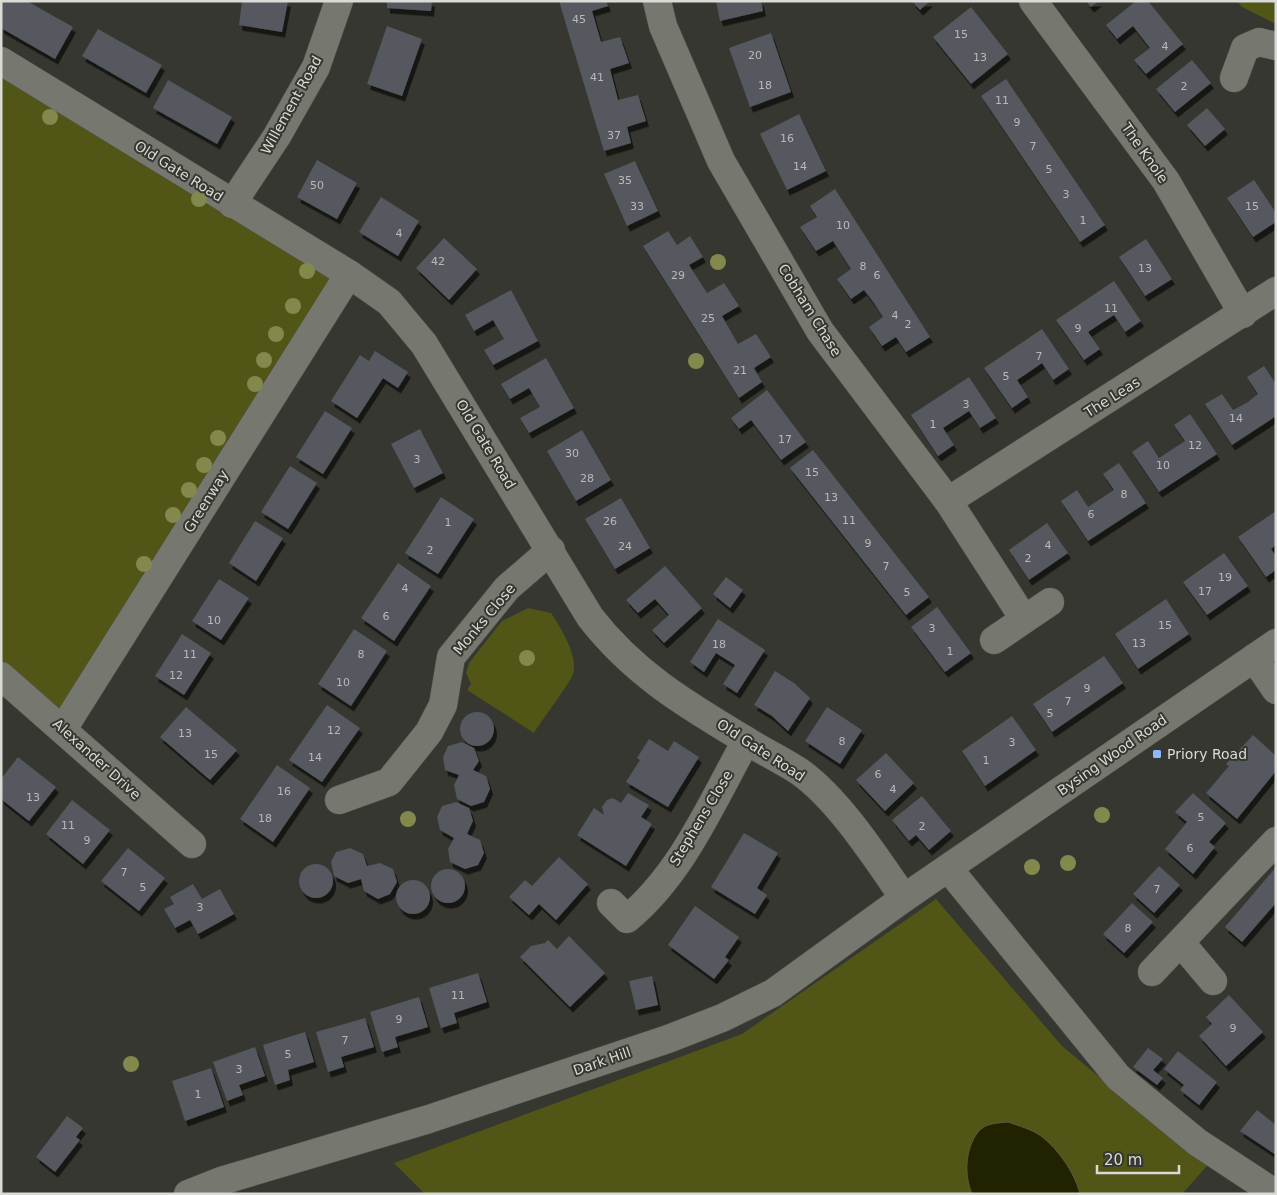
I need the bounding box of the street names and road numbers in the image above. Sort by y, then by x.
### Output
street label: Willement Road [257,53,325,157]
street label: The Knole [1118,119,1172,186]
street label: Old Gate Road [132,137,226,205]
street label: Cobham Chase [775,261,845,359]
street label: The Leas [1080,374,1143,421]
street label: Old Gate Road [453,396,519,492]
street label: Greenway [180,467,232,535]
street label: Monks Close [450,580,518,658]
street label: Bysing Wood Road [1054,711,1170,799]
street label: Alexander Drive [50,715,144,803]
street label: Old Gate Road [714,716,808,784]
street label: Stephens Close [666,768,736,868]
street label: Dark Hill [571,1044,633,1078]

